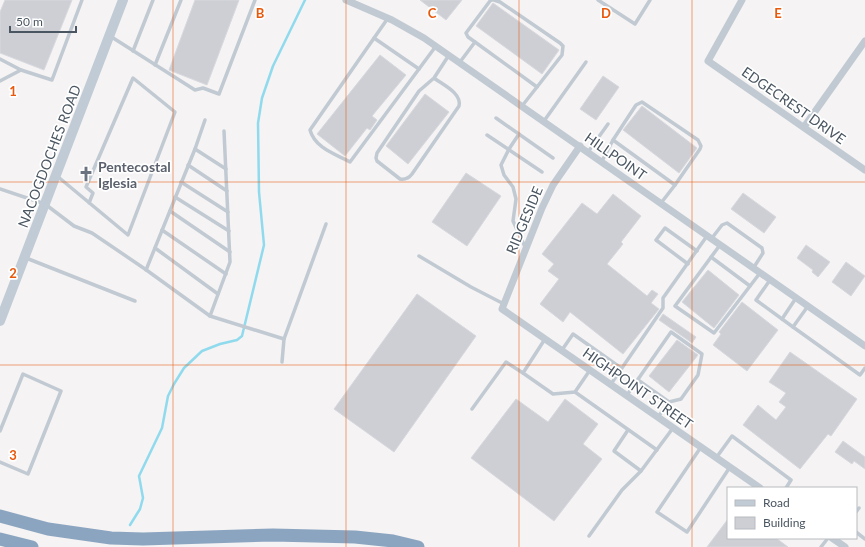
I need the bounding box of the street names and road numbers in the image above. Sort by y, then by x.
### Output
street label: EDGECREST DRIVE [739,63,849,147]
street label: NACOGDOCHES ROAD [14,82,84,230]
street label: HILLPOINT [582,129,651,184]
street label: RIDGESIDE [502,184,546,256]
street label: HIGHPOINT STREET [580,344,697,433]

